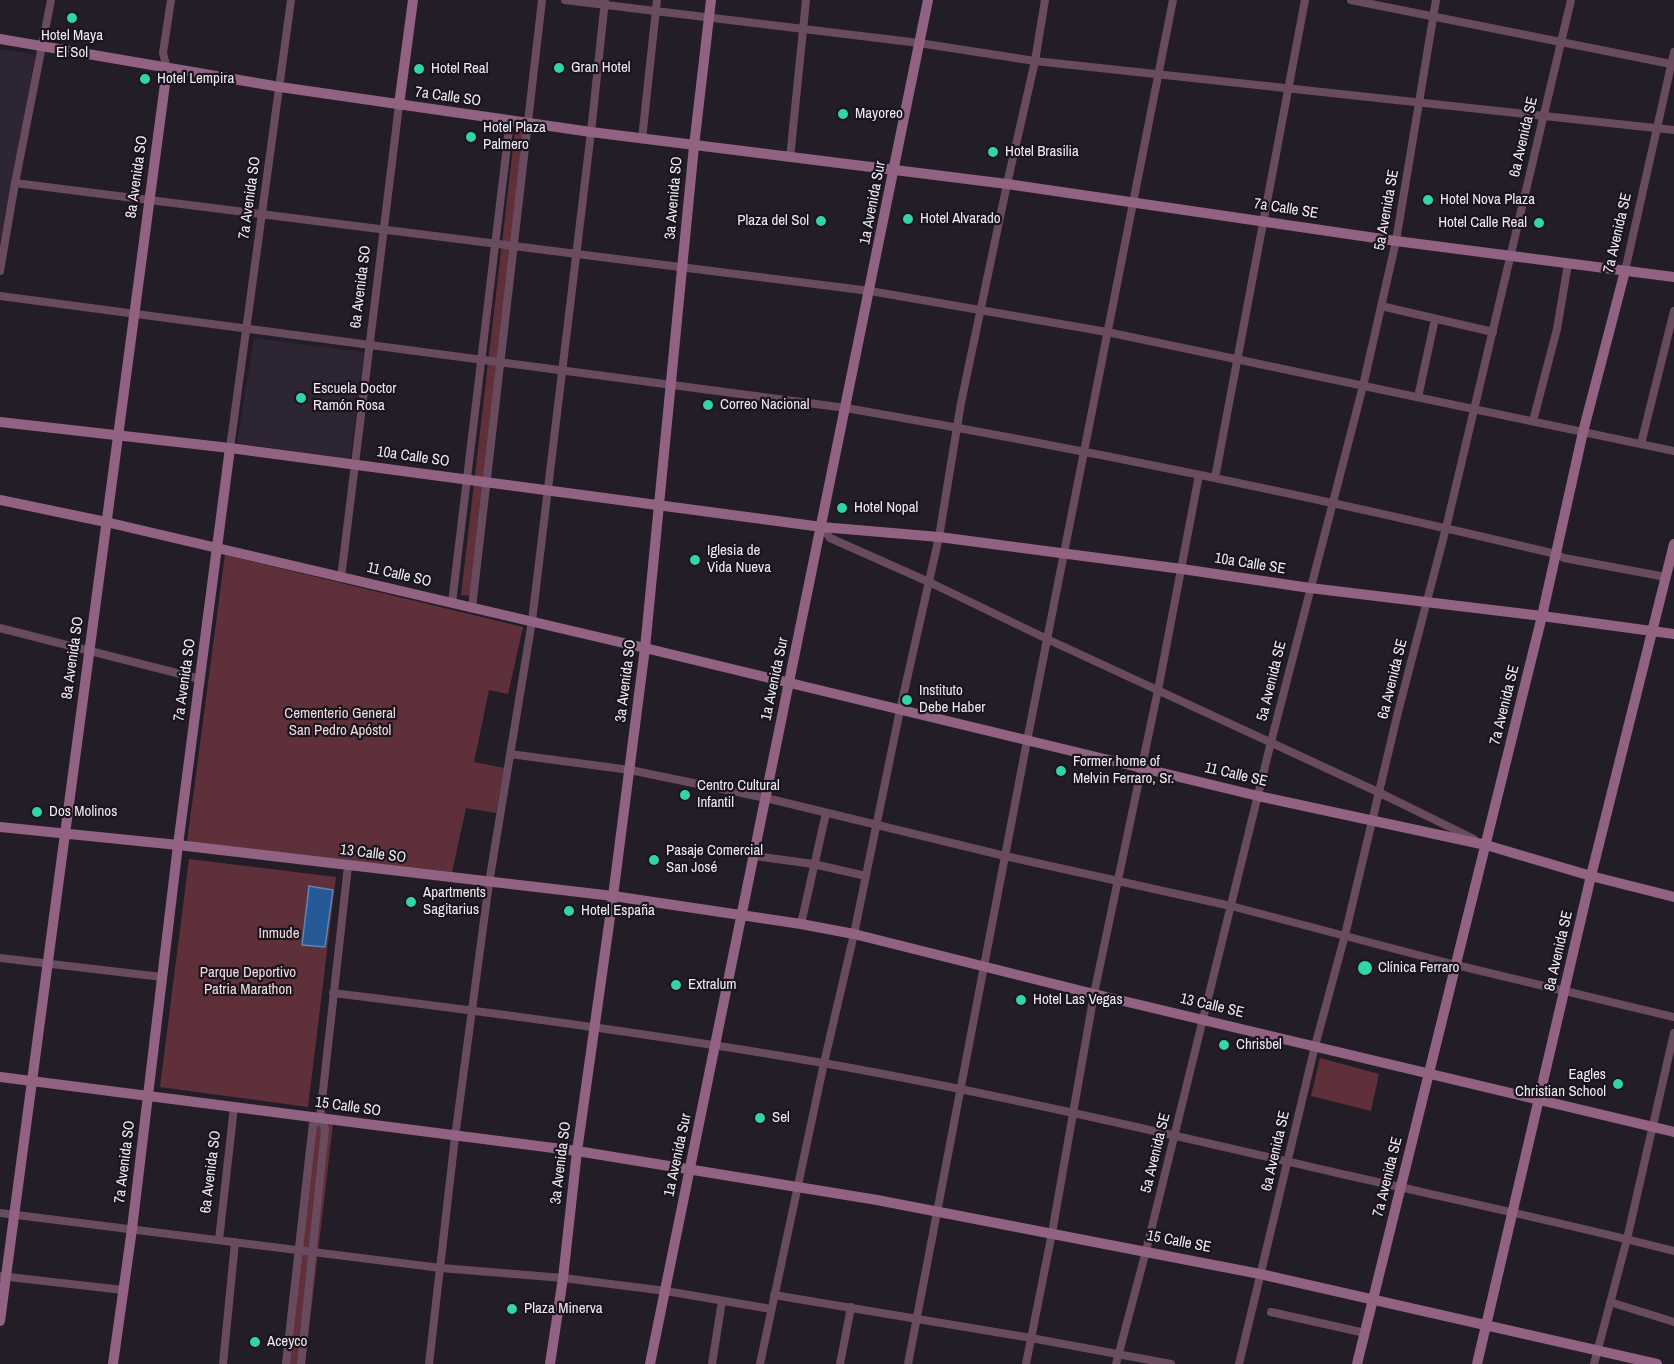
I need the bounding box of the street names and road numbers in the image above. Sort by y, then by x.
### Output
street label: 7a Calle SO [414,83,482,111]
street label: 6a Avenida SE [1506,95,1542,179]
street label: 8a Avenida SO [122,135,152,219]
street label: 7a Avenida SO [235,156,265,240]
street label: 3a Avenida SO [661,156,687,240]
street label: 1a Avenida Sur [856,160,890,246]
street label: 5a Avenida SE [1371,168,1403,252]
street label: 7a Avenida SE [1600,191,1636,275]
street label: 7a Calle SE [1253,195,1319,223]
street label: 6a Avenida SO [347,245,375,329]
street label: 10a Calle SO [376,443,450,471]
street label: 10a Calle SE [1213,549,1287,579]
street label: 11 Calle SO [365,559,433,591]
street label: 8a Avenida SO [58,616,88,700]
street label: 1a Avenida Sur [757,636,793,722]
street label: 6a Avenida SE [1374,637,1412,721]
street label: 7a Avenida SO [170,638,200,722]
street label: 3a Avenida SO [612,639,640,723]
street label: 5a Avenida SE [1253,639,1291,723]
street label: 7a Avenida SE [1486,663,1524,747]
street label: 11 Calle SE [1203,759,1269,791]
street label: 13 Calle SO [339,841,407,867]
street label: 8a Avenida SE [1541,909,1577,993]
street label: 13 Calle SE [1178,990,1246,1022]
street label: 15 Calle SO [314,1093,382,1121]
street label: 6a Avenida SE [1258,1109,1294,1193]
street label: 5a Avenida SE [1137,1111,1175,1195]
street label: 1a Avenida Sur [660,1112,696,1198]
street label: 7a Avenida SO [111,1120,139,1204]
street label: 3a Avenida SO [547,1121,575,1205]
street label: 6a Avenida SO [197,1130,225,1214]
street label: 7a Avenida SE [1369,1135,1407,1219]
street label: 15 Calle SE [1145,1227,1213,1257]

